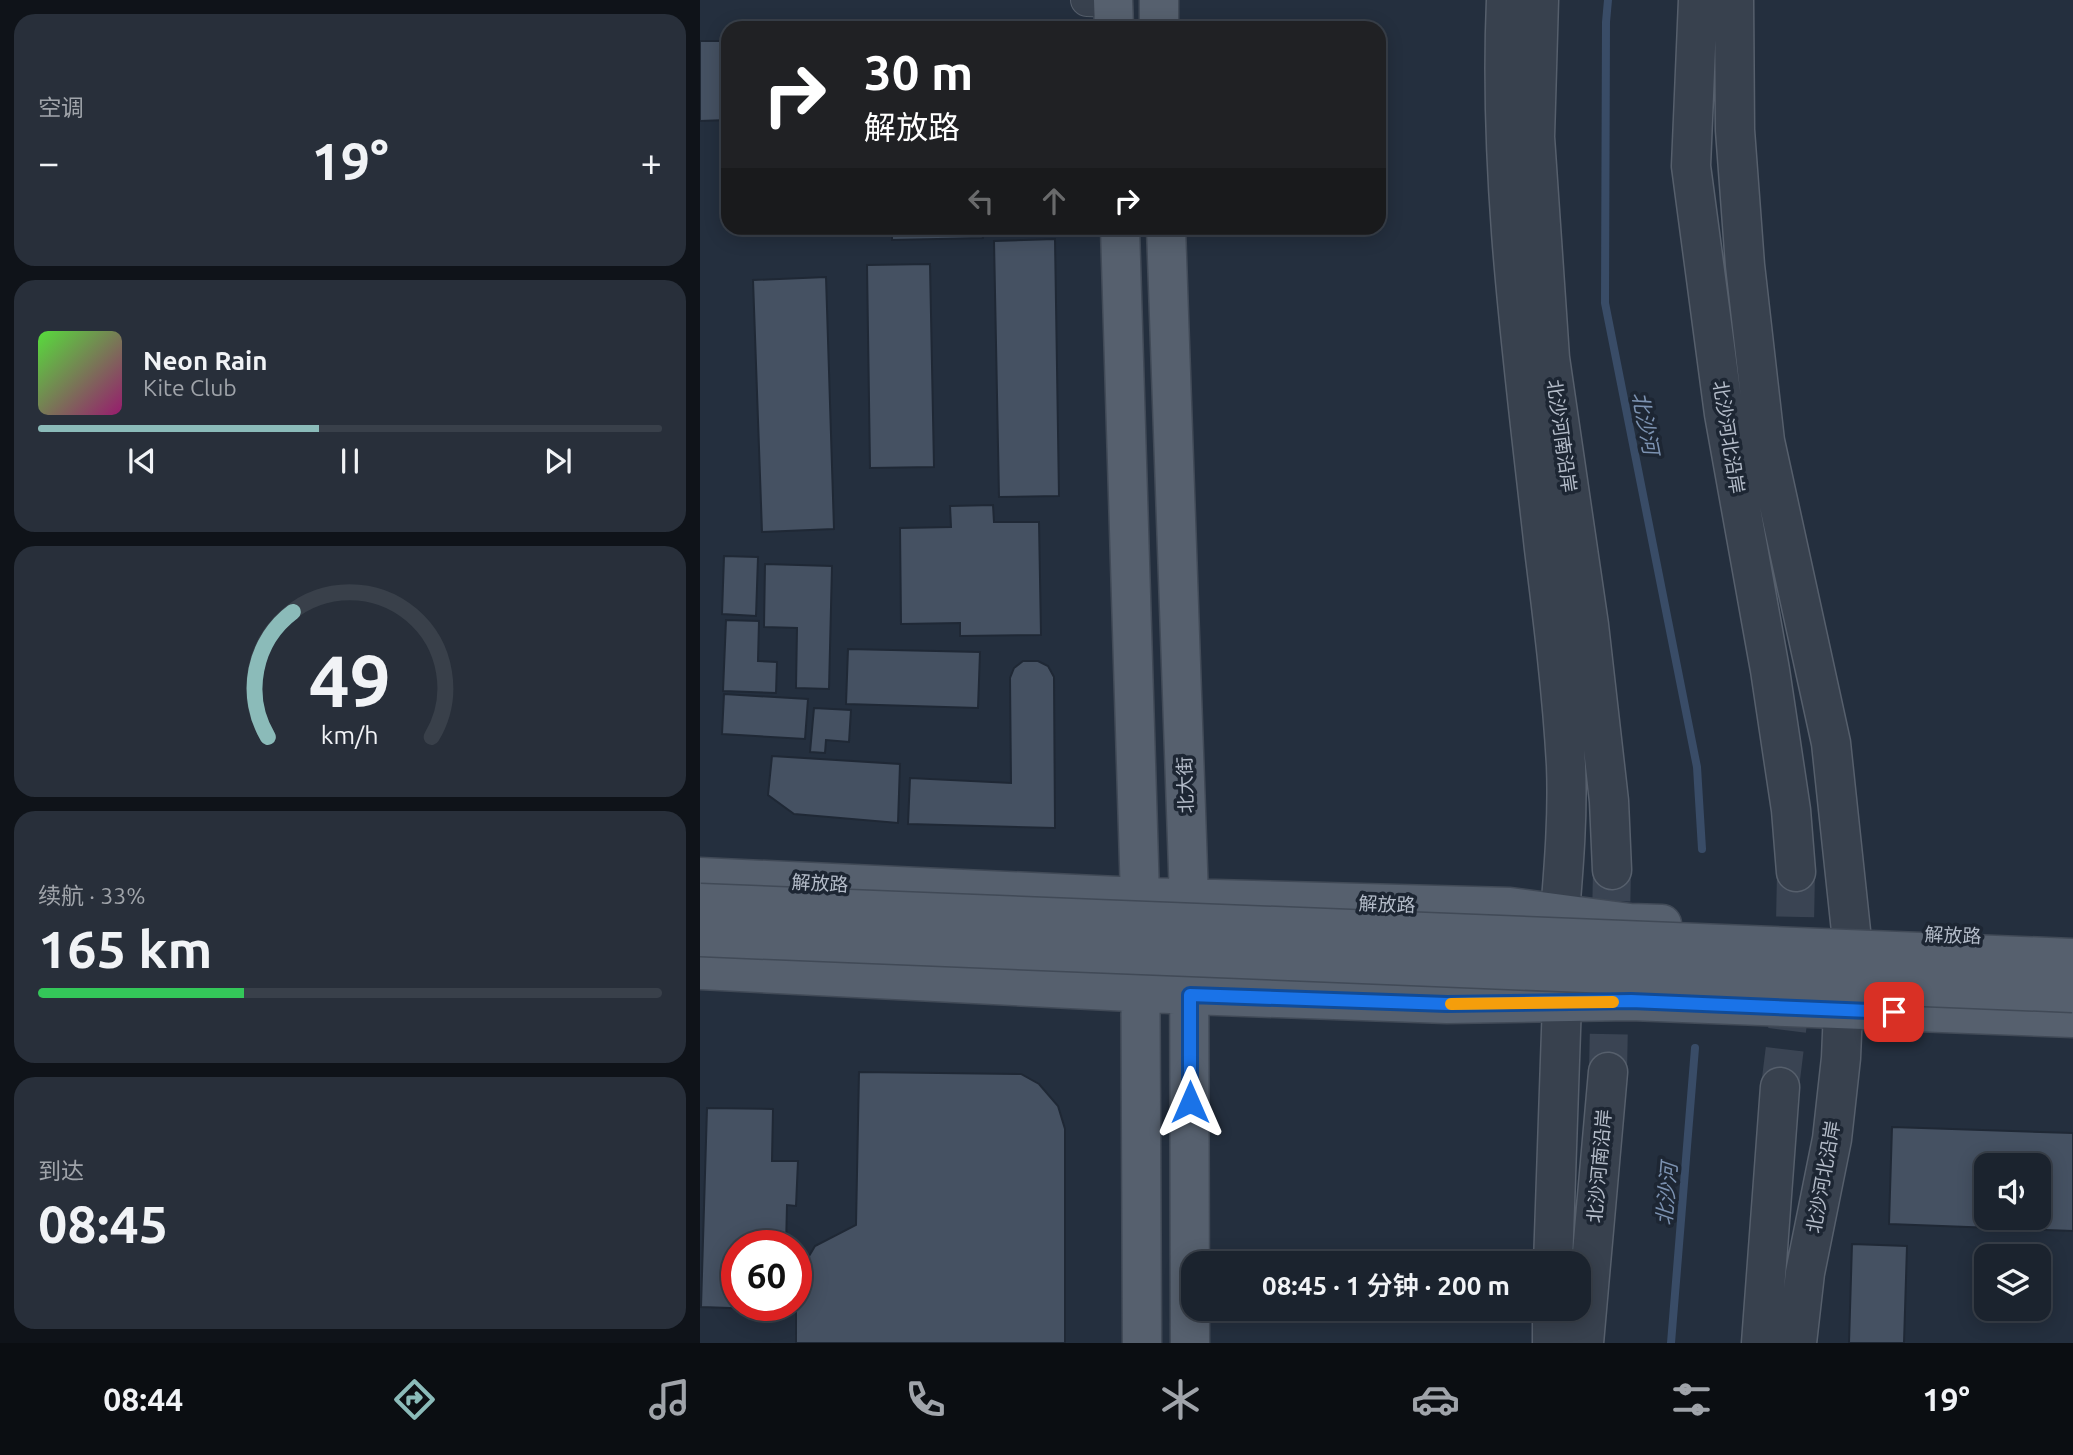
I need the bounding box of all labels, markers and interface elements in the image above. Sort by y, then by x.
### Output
text: 30 m [864,44,973,99]
icon: right [749,49,840,140]
text: 空调 [38,95,84,120]
text: 解放路 [864,109,960,145]
text: 19° [311,132,389,190]
text: − [38,141,59,183]
text: + [641,141,662,183]
icon: left [962,182,1000,220]
icon: ahead [1035,182,1073,220]
icon: right [1108,182,1146,220]
text: Neon Rain [143,346,268,375]
text: Kite Club [143,375,237,400]
street label: 北沙河南沿岸 [1543,378,1581,494]
street label: 北沙河北沿岸 [1709,379,1749,495]
water label: 北沙河 [1628,390,1665,460]
icon: previous [123,442,161,480]
icon: pause [331,442,369,480]
icon: next [539,442,577,480]
text: 49 [309,640,391,722]
text: km/h [321,721,379,749]
street label: 北大街 [1173,756,1197,814]
street label: 解放路 [791,871,849,895]
text: 续航 · 33% [38,883,145,908]
street label: 解放路 [1358,892,1416,916]
text: 165 km [38,920,212,978]
street label: 解放路 [1924,923,1982,947]
pin [1864,982,1924,1042]
icon: arrive [1875,993,1913,1031]
position arrow [1153,1065,1227,1139]
street label: 北沙河南沿岸 [1583,1108,1615,1224]
street label: 北沙河北沿岸 [1802,1119,1844,1235]
map controls [1974,1153,2051,1321]
button: sound [1974,1153,2051,1230]
text: 到达 [38,1158,84,1183]
water label: 北沙河 [1651,1158,1681,1226]
text: 08:45 [38,1195,168,1253]
speed limit sign: 60 [721,1230,812,1321]
button: layers [1974,1244,2051,1321]
text: 08:45 · 1 分钟 · 200 m [1262,1271,1510,1300]
icon: directions [390,1375,439,1424]
icon: music [645,1375,694,1424]
icon: phone [901,1375,950,1424]
icon: climate [1156,1375,1205,1424]
icon: car [1411,1375,1460,1424]
icon: filters [1667,1375,1716,1424]
text: 08:44 [103,1381,183,1417]
text: 19° [1922,1381,1970,1417]

